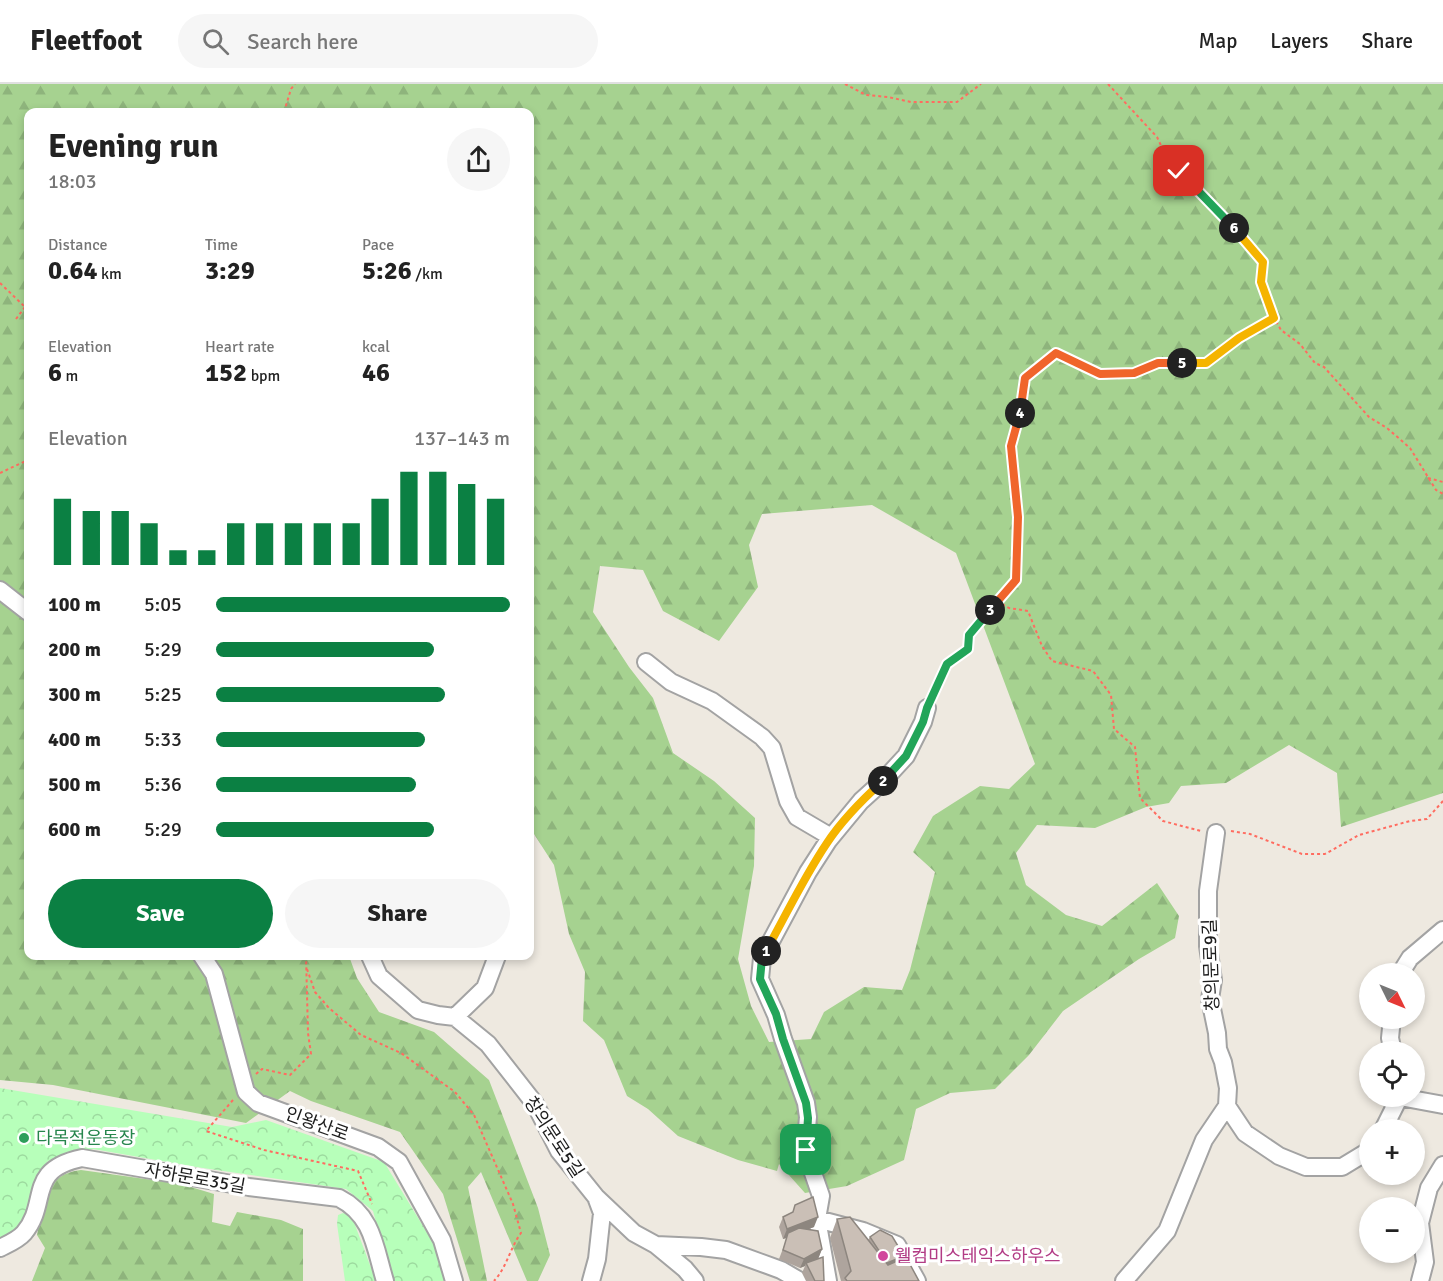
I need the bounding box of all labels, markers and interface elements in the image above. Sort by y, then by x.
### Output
search box [178,14,598,68]
text: Fleetfoot [30,24,142,58]
icon: search [199,25,232,58]
text: Search here [247,28,358,55]
text: Map [1199,28,1237,54]
text: Layers [1270,28,1328,54]
text: Share [1361,28,1413,54]
text: Evening run [48,126,218,167]
button: share [447,128,510,191]
pin [1153,145,1204,196]
icon: check [1162,154,1195,187]
text: 18:03 [48,169,97,194]
pin: 6 [1219,213,1249,243]
text: 6 [1230,218,1238,238]
text: Distance [48,235,108,255]
text: Time [205,235,238,255]
text: Pace [362,235,394,255]
text: 0.64 [48,255,98,287]
text: 3:29 [205,255,255,287]
text: 5:26 [362,255,412,287]
text: km [98,264,122,284]
text: /km [412,264,443,284]
text: Elevation [48,337,112,357]
text: Heart rate [205,337,274,357]
text: kcal [362,337,390,357]
pin: 5 [1167,348,1197,378]
text: 5 [1178,353,1186,373]
text: 6 [48,357,62,389]
text: 152 [205,357,247,389]
text: 46 [362,357,390,389]
text: m [62,366,78,386]
text: bpm [247,366,280,386]
pin: 4 [1005,398,1035,428]
text: 4 [1016,403,1024,423]
text: Elevation [48,426,128,451]
text: 137–143 m [414,426,510,451]
text: 100 m [48,592,101,617]
text: 5:05 [144,592,182,617]
pin: 3 [975,595,1005,625]
text: 3 [986,600,994,620]
text: 200 m [48,637,101,662]
text: 5:29 [144,637,182,662]
text: 300 m [48,682,101,707]
text: 5:25 [144,682,182,707]
text: 400 m [48,727,101,752]
text: 5:33 [144,727,182,752]
pin: 2 [868,766,898,796]
text: 2 [879,771,887,791]
text: 500 m [48,772,101,797]
text: 5:36 [144,772,182,797]
text: 600 m [48,817,101,842]
text: 5:29 [144,817,182,842]
button: Save [48,879,273,948]
button: Share [285,879,510,948]
street label: 창의문로9길 [1198,918,1224,1012]
pin: 1 [751,936,781,966]
text: 1 [762,941,770,961]
north arrow [1359,963,1425,1029]
map controls [1359,963,1425,1263]
button: locate [1359,1041,1425,1107]
street label: 창의문로5길 [520,1092,588,1182]
street label: 인왕산로 [282,1102,352,1146]
button: + [1359,1119,1425,1185]
pin [780,1124,831,1175]
place label: 다목적운동장 [36,1127,135,1149]
marker: 다목적운동장 [17,1131,31,1145]
icon: arrive [789,1133,822,1166]
street label: 자하문로35길 [143,1158,247,1198]
button: − [1359,1197,1425,1263]
place label: 웰컴미스테익스하우스 [895,1245,1061,1267]
marker: 웰컴미스테익스하우스 [876,1249,890,1263]

